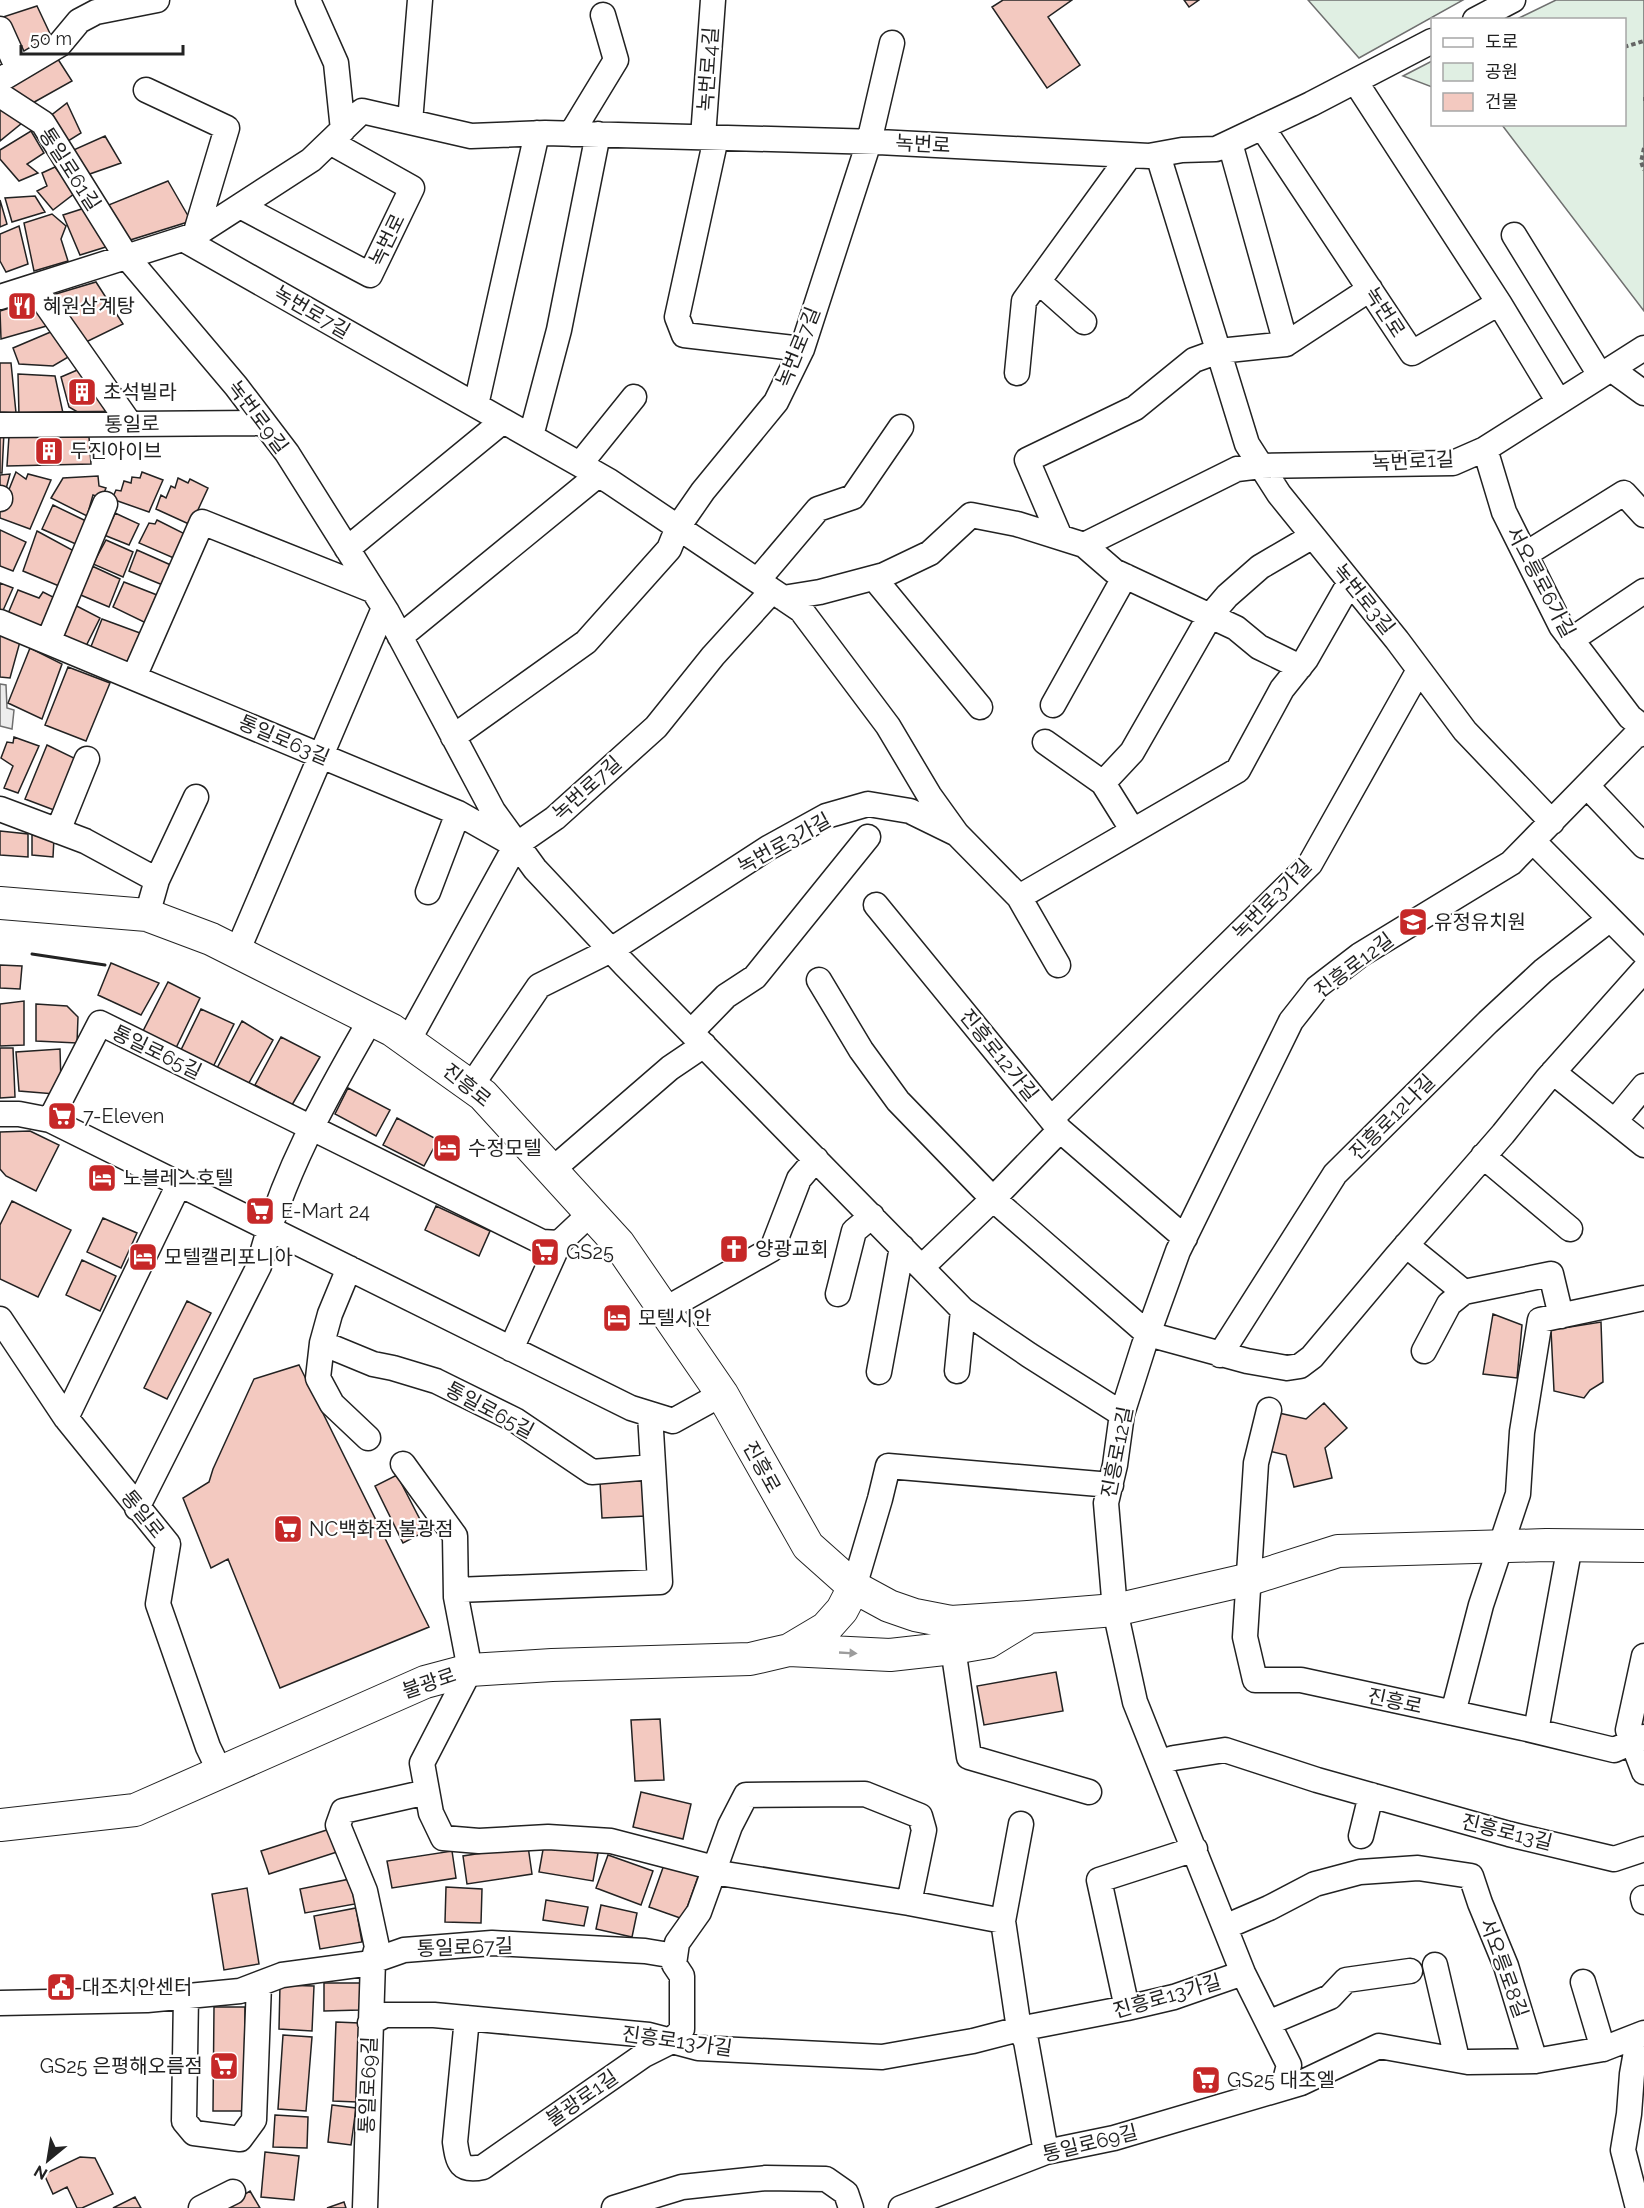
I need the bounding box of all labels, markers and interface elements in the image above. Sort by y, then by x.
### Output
scale bar [21,18,183,56]
legend [1431,18,1626,126]
street label: 녹번로4길 [693,26,723,112]
text: 50 m [30,28,72,49]
text: 도로 [1485,31,1518,52]
text: 공원 [1485,61,1518,82]
text: 건물 [1485,91,1518,112]
street label: 통일로61길 [34,123,106,215]
street label: 녹번로 [895,131,951,157]
street label: 녹번로 [364,210,410,270]
street label: 녹번로7길 [269,281,355,343]
street label: 녹번로 [1360,282,1410,342]
restaurant icon: 혜원삼계탕 [6,290,38,322]
place label: 혜원삼계탕 [43,294,135,318]
street label: 녹번로7길 [771,303,825,391]
building icon: 초석빌라 [66,376,98,408]
street label: 녹번로9길 [223,376,293,458]
place label: 초석빌라 [103,380,177,404]
street label: 통일로 [104,412,160,436]
building icon: 두진아이브 [33,435,65,467]
place label: 두진아이브 [70,439,162,463]
street label: 녹번로1길 [1371,447,1455,475]
street label: 서오릉로6가길 [1502,522,1580,642]
street label: 녹번로3길 [1328,559,1400,639]
street label: 통일로63길 [235,710,333,770]
street label: 녹번로7길 [548,751,626,825]
street label: 녹번로3가길 [733,808,835,878]
street label: 녹번로3가길 [1228,854,1316,944]
school or university icon: 유정유치원 [1397,906,1429,938]
place label: 유정유치원 [1434,910,1526,934]
street label: 진흥로12길 [1310,928,1398,1002]
street label: 진흥로12가길 [955,1004,1043,1106]
street label: 통일로65길 [108,1020,206,1084]
street label: 진흥로 [438,1058,496,1112]
street label: 진흥로12나길 [1344,1069,1440,1165]
supermarket icon: 7-Eleven [46,1100,78,1132]
place label: 7-Eleven [83,1104,164,1128]
hotel icon: 수정모텔 [431,1132,463,1164]
place label: 수정모텔 [468,1136,542,1160]
hotel icon: 노블레스호텔 [86,1162,118,1194]
place label: 노블레스호텔 [123,1166,233,1190]
supermarket icon: E-Mart 24 [244,1195,276,1227]
place label: E-Mart 24 [281,1199,370,1223]
church icon: 양광교회 [718,1233,750,1265]
supermarket icon: GS25 [529,1236,561,1268]
place label: 양광교회 [755,1237,829,1261]
place label: GS25 [566,1240,614,1264]
hotel icon: 모텔캘리포니아 [127,1241,159,1273]
place label: 모텔캘리포니아 [164,1245,293,1269]
hotel icon: 모텔시안 [601,1302,633,1334]
place label: 모텔시안 [638,1306,712,1330]
street label: 통일로65길 [442,1377,538,1443]
street label: 진흥로12길 [1096,1404,1138,1500]
street label: 진흥로 [738,1437,786,1497]
street label: 통일로 [116,1485,170,1543]
supermarket icon: NC백화점 불광점 [272,1513,304,1545]
place label: NC백화점 불광점 [309,1517,454,1541]
one-way arrow [838,1648,857,1657]
street label: 불광로 [399,1663,459,1703]
street label: 진흥로 [1366,1684,1424,1718]
street label: 진흥로13길 [1459,1809,1555,1855]
street label: 서오릉로8길 [1475,1915,1533,2021]
street label: 통일로67길 [416,1933,514,1961]
street label: 진흥로13가길 [1110,1969,1224,2023]
public building icon: 대조치안센터 [45,1971,77,2003]
place label: 대조치안센터 [82,1975,192,1999]
street label: 진흥로13가길 [620,2021,734,2061]
street label: 통일로69길 [354,2036,382,2134]
supermarket icon: GS25 은평해오름점 [208,2050,240,2082]
place label: GS25 은평해오름점 [40,2054,203,2078]
supermarket icon: GS25 대조엘 [1190,2064,1222,2096]
street label: 불광로1길 [541,2065,623,2131]
place label: GS25 대조엘 [1227,2068,1335,2092]
street label: 통일로69길 [1040,2120,1140,2166]
north arrow [18,2130,78,2190]
text: N [31,2161,51,2184]

